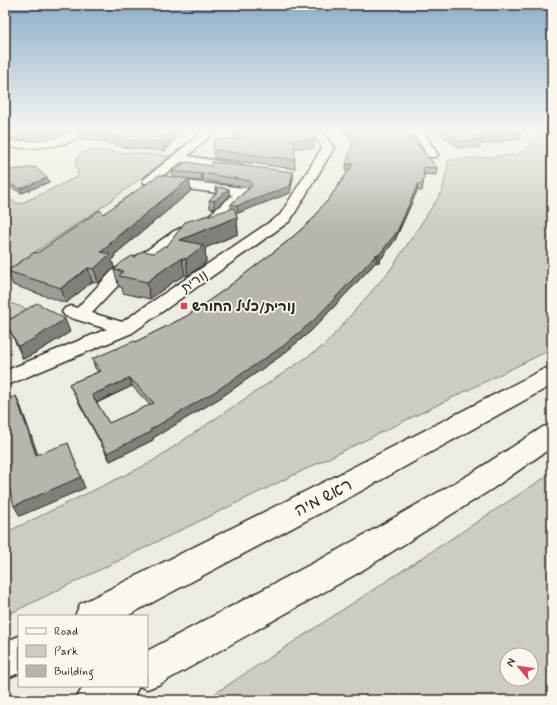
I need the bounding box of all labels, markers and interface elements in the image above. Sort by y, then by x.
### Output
street label: נורית [177,266,212,298]
place label: נורית/כליל החורש [192,298,296,316]
marker: נורית/כליל החורש [179,301,189,311]
street label: ראש מיה [291,474,356,522]
legend [18,615,148,687]
text: Road [54,624,78,640]
text: Park [54,644,78,660]
north arrow [499,647,539,687]
text: N [503,656,519,669]
text: Building [54,664,94,681]

